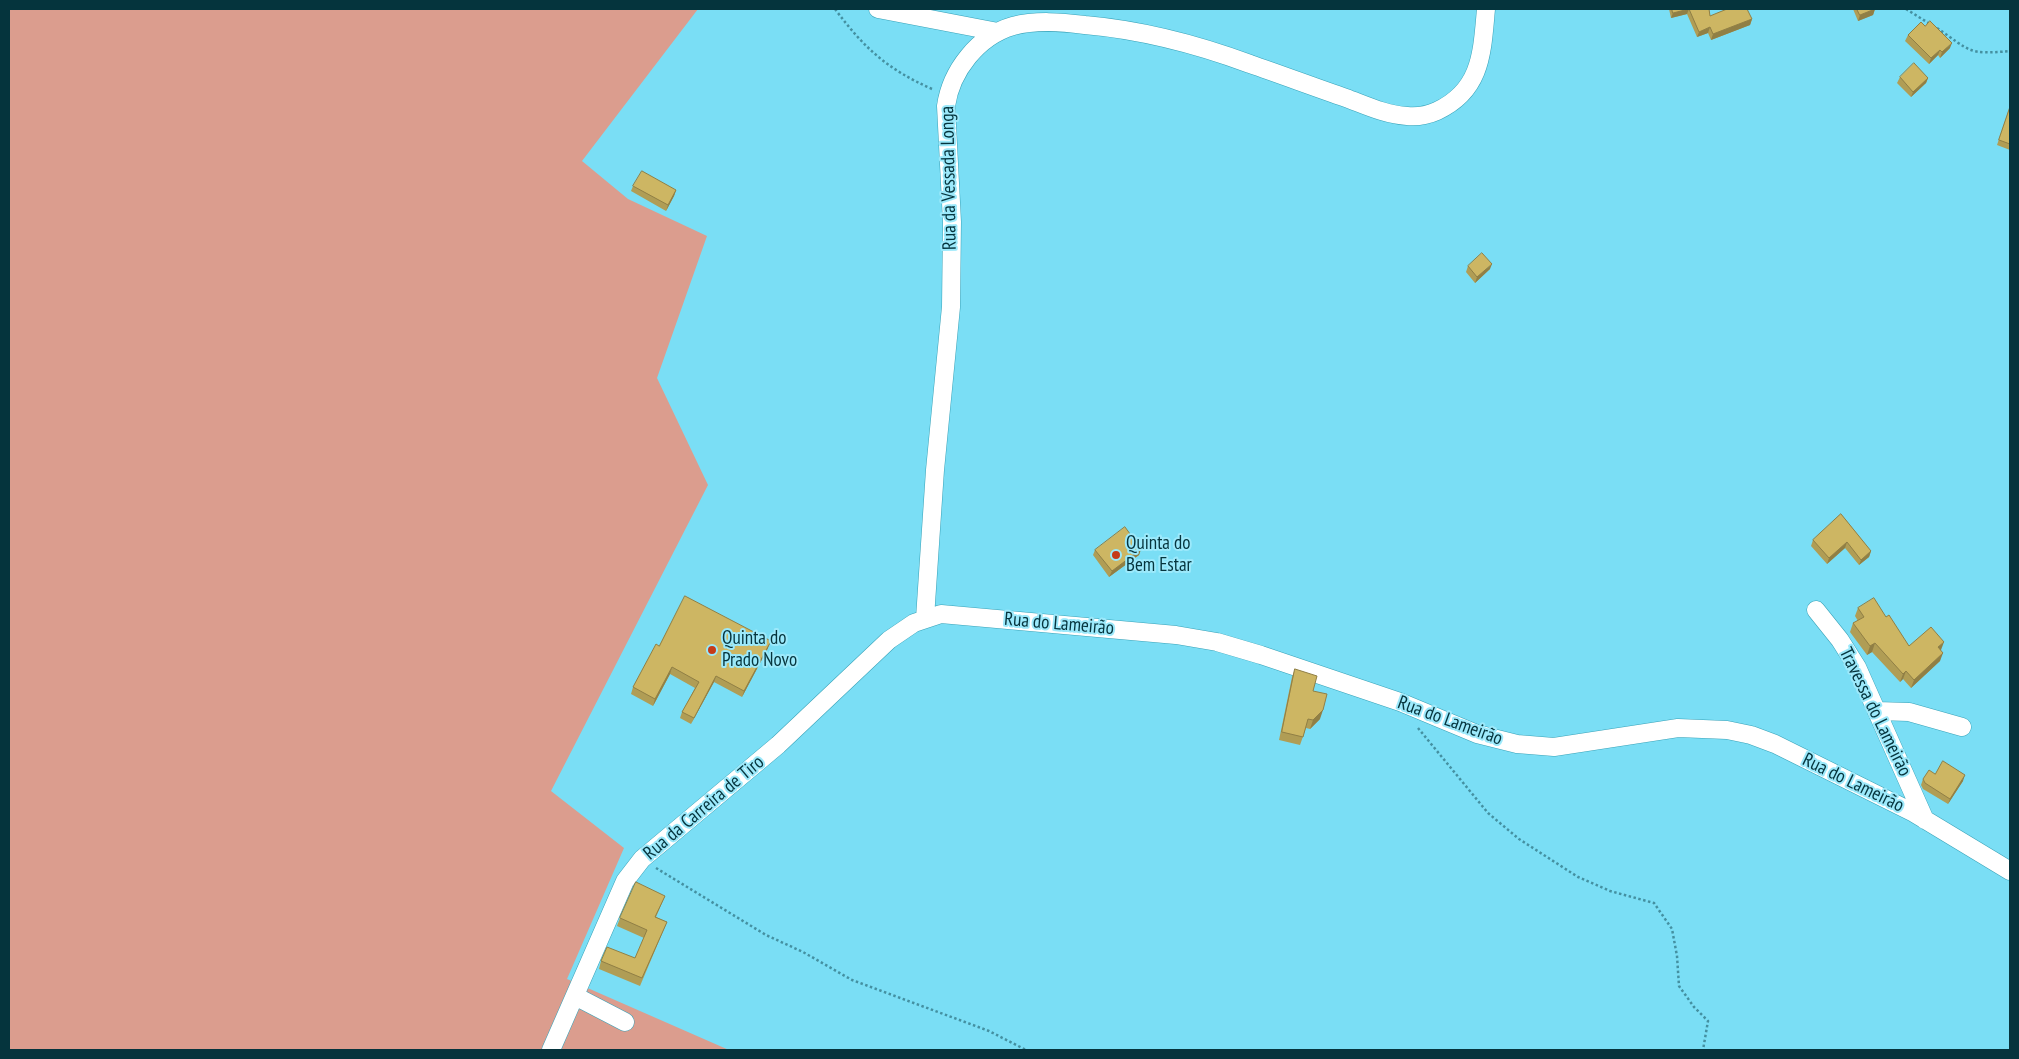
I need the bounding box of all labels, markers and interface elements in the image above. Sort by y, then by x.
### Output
street label: Rua da Vessada Longa [936,106,962,250]
place label: Quinta do Bem Estar [1126,533,1192,577]
marker: Quinta do Bem Estar [1110,549,1122,561]
street label: Rua do Lameirão [1003,608,1115,640]
place label: Quinta do Prado Novo [722,628,797,672]
marker: Quinta do Prado Novo [706,644,718,656]
street label: Travessa do Lameirão [1834,644,1916,780]
street label: Rua do Lameirão [1394,691,1506,751]
street label: Rua do Lameirão [1799,749,1907,817]
street label: Rua da Carreira de Tiro [639,751,769,865]

